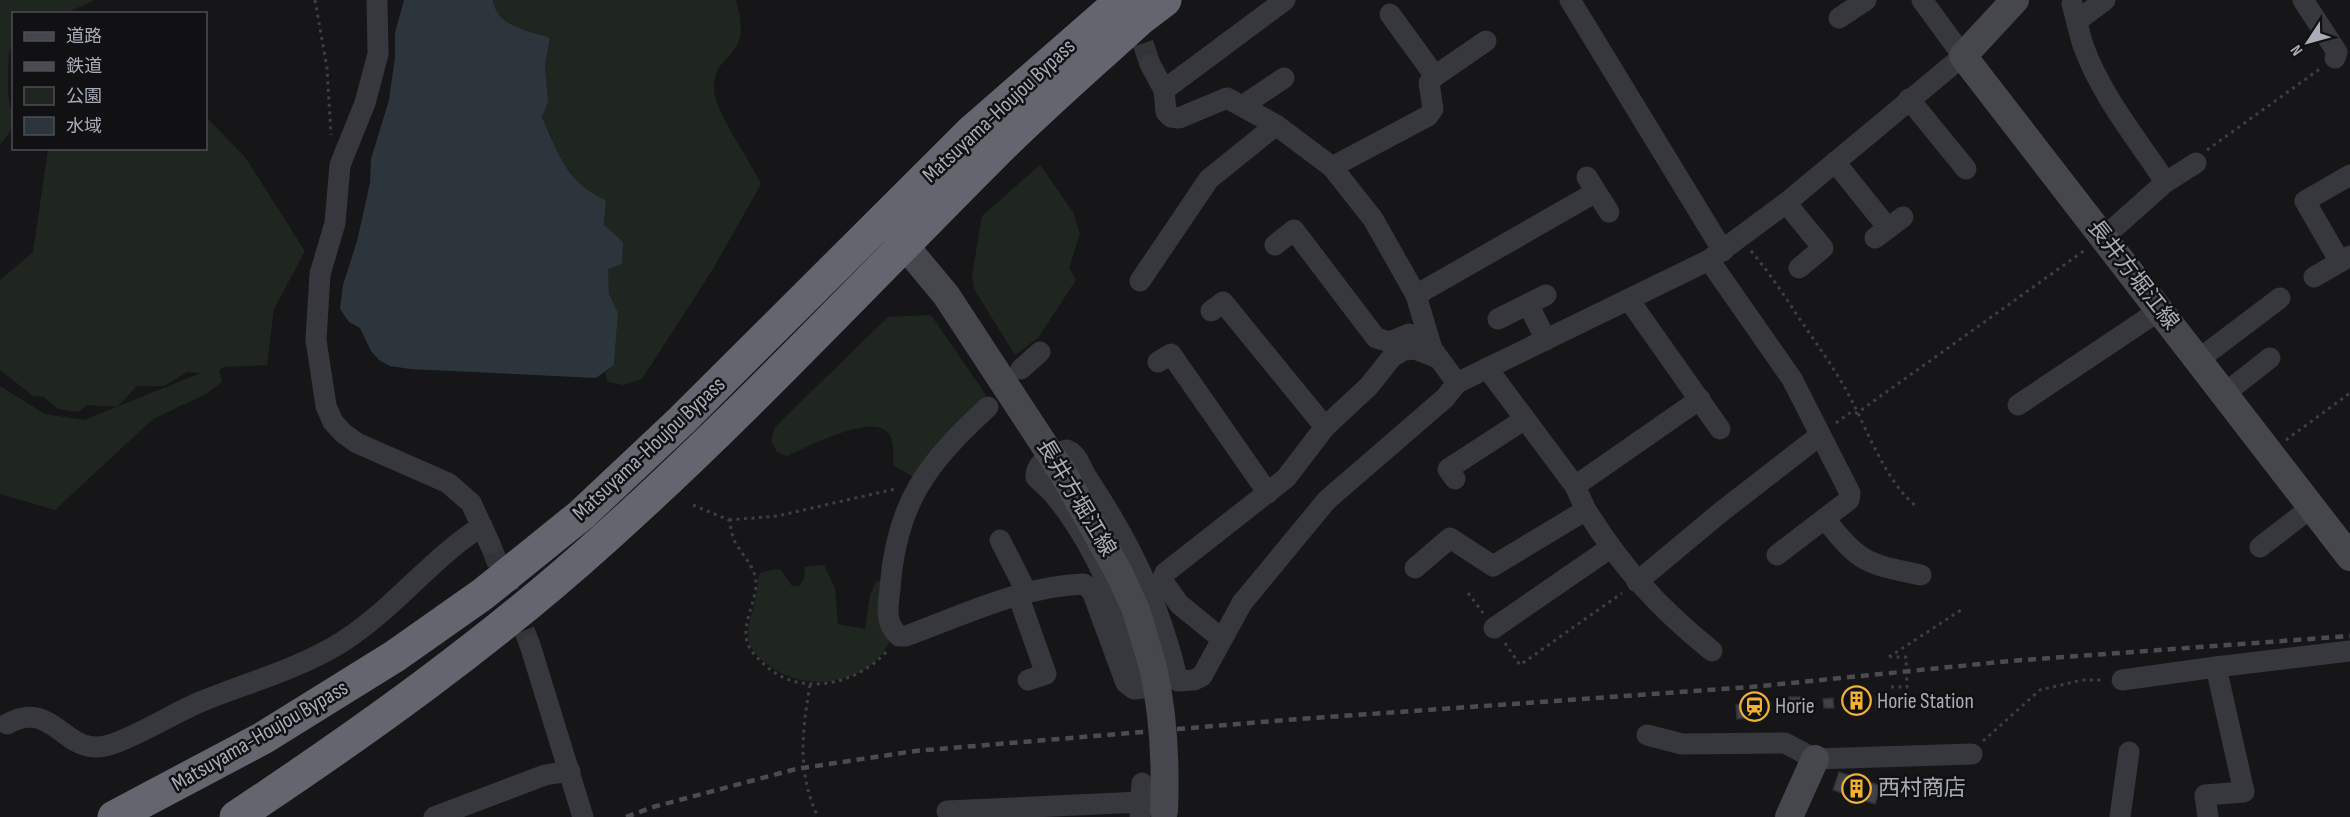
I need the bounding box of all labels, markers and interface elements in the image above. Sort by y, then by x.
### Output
legend [12,12,207,150]
north arrow [2278,12,2338,72]
text: 道路 [66,26,102,47]
street label: Matsuyama-Houjou Bypass [917,33,1081,189]
text: N [2287,41,2307,59]
text: 鉄道 [66,56,102,77]
text: 公園 [66,86,102,107]
text: 水域 [66,116,102,137]
street label: 長井方堀江線 [2082,215,2184,335]
street label: Matsuyama-Houjou Bypass [567,371,731,527]
street label: 長井方堀江線 [1030,434,1122,562]
street label: Matsuyama-Houjou Bypass [167,675,353,797]
building icon: Horie Station [1840,685,1872,717]
place label: Horie Station [1877,688,1974,715]
station icon: Horie [1738,690,1770,722]
place label: Horie [1775,693,1815,720]
building icon: 西村商店 [1841,772,1873,804]
place label: 西村商店 [1878,775,1966,802]

